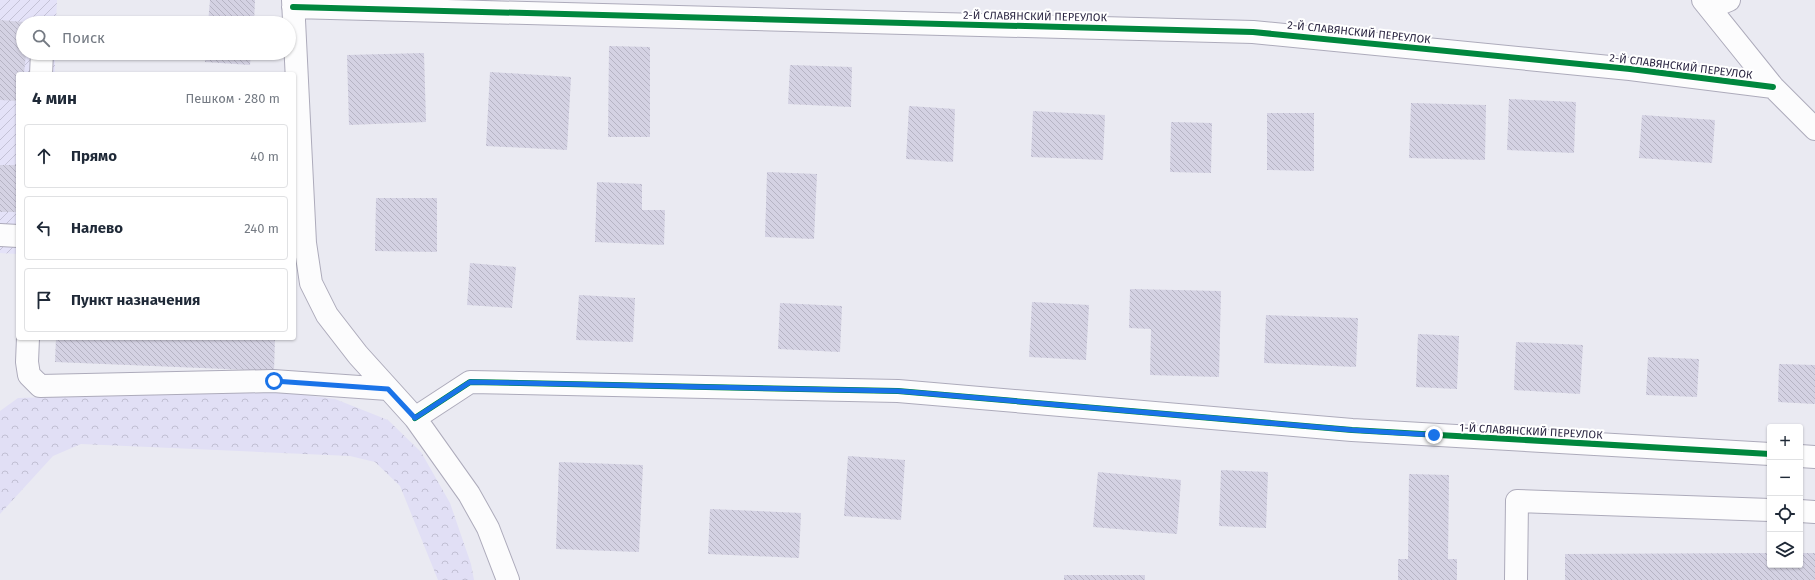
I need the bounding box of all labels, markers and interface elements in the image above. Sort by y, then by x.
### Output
street label: 2-Й СЛАВЯНСКИЙ ПЕРЕУЛОК [963,9,1108,24]
search box [16,16,296,60]
street label: 2-Й СЛАВЯНСКИЙ ПЕРЕУЛОК [1287,19,1432,47]
icon: search [30,27,52,49]
text: Поиск [62,29,105,47]
street label: 2-Й СЛАВЯНСКИЙ ПЕРЕУЛОК [1609,51,1754,82]
text: 4 мин [32,88,77,109]
text: Пешком · 280 m [185,91,280,106]
icon: ahead [33,145,55,167]
text: Прямо [71,147,117,165]
text: 40 m [250,149,279,164]
icon: left [33,217,55,239]
text: Налево [71,219,123,237]
text: 240 m [244,221,279,236]
icon: arrive [33,289,55,311]
text: Пункт назначения [71,291,200,309]
route start [265,372,283,390]
street label: 1-Й СЛАВЯНСКИЙ ПЕРЕУЛОК [1459,421,1603,442]
map controls [1767,424,1803,568]
button: + [1767,424,1803,460]
route end [1425,426,1443,444]
button: − [1767,460,1803,496]
button: locate [1767,496,1803,532]
button: layers [1767,532,1803,568]

